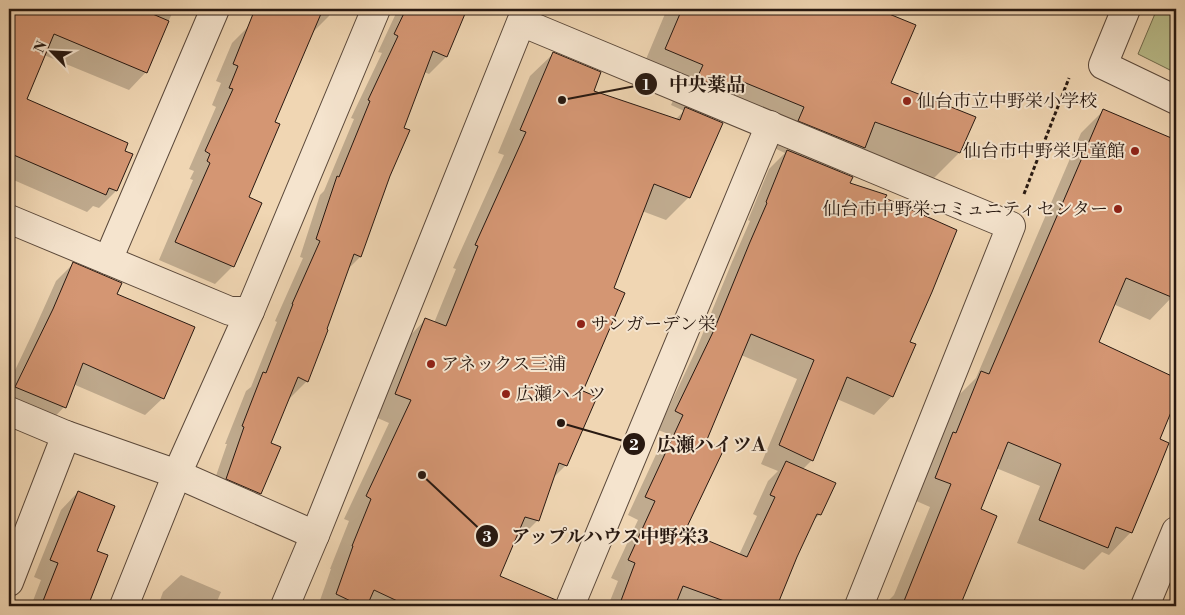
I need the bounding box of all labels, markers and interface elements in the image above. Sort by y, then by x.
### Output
north arrow [28,28,78,78]
text: N [31,38,52,56]
callout: 中央薬品 [634,67,755,101]
text: 中央薬品 [669,73,745,97]
text: 1 [642,76,650,95]
place label: 仙台市立中野栄小学校 [917,90,1097,113]
marker: 仙台市立中野栄小学校 [901,95,913,107]
place label: 仙台市中野栄児童館 [963,140,1125,163]
marker: 仙台市中野栄児童館 [1129,145,1141,157]
place label: 仙台市中野栄コミュニティセンター [823,198,1108,221]
marker: 仙台市中野栄コミュニティセンター [1112,203,1124,215]
place label: サンガーデン栄 [591,313,716,336]
marker: サンガーデン栄 [575,318,587,330]
place label: アネックス三浦 [441,353,566,376]
marker: アネックス三浦 [425,358,437,370]
place label: 広瀬ハイツ [516,383,606,406]
marker: 広瀬ハイツ [500,388,512,400]
callout: 広瀬ハイツA [622,427,775,461]
text: 広瀬ハイツA [657,433,766,457]
text: 2 [629,436,639,455]
callout: アップルハウス中野栄3 [474,519,721,553]
text: アップルハウス中野栄3 [511,525,709,549]
text: 3 [482,528,492,547]

